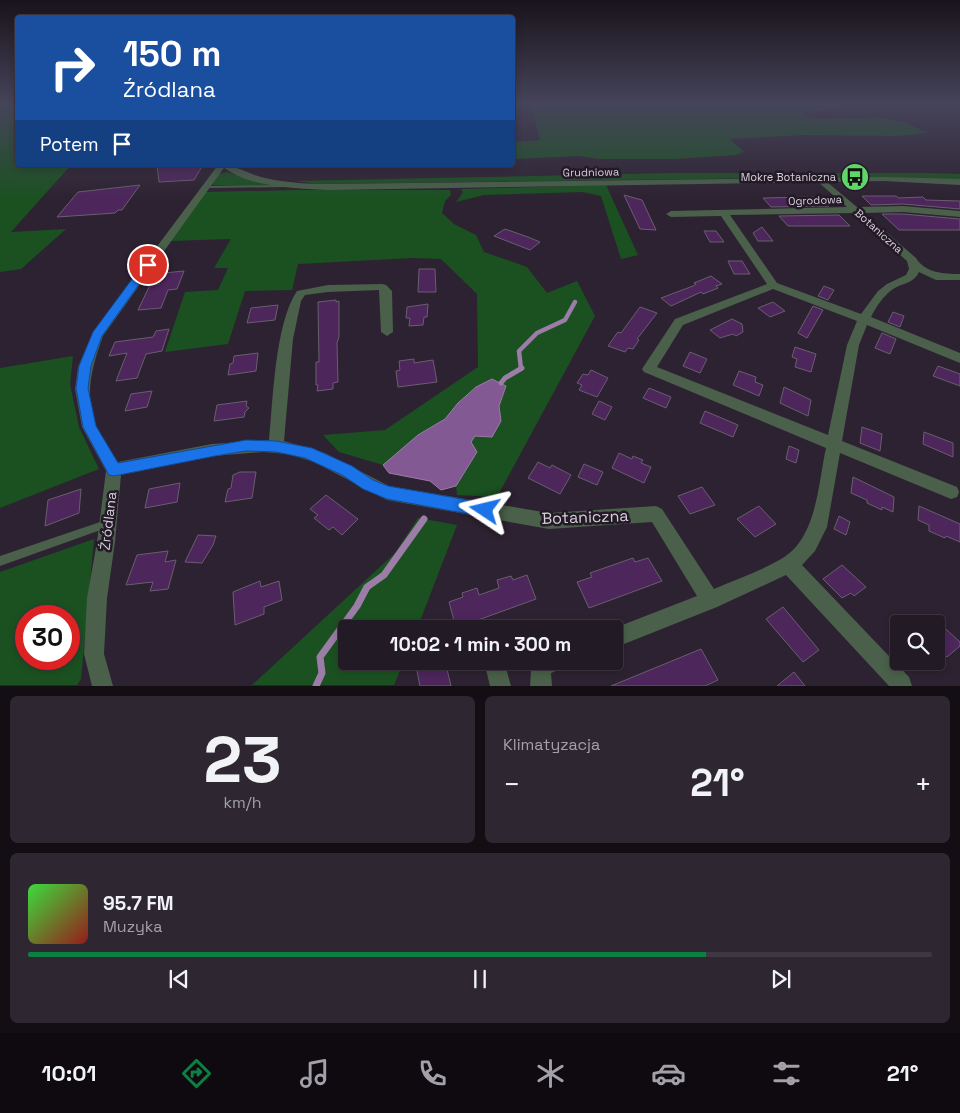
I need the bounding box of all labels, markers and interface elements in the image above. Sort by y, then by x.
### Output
text: 150 m [123,32,221,76]
icon: right [40,35,105,100]
text: Źródlana [123,75,216,103]
icon: arrive [108,130,136,158]
text: Potem [40,132,98,157]
bus stop icon: Mokre Botaniczna [840,162,870,192]
street label: Grudniowa [563,164,620,179]
place label: Mokre Botaniczna [741,170,837,184]
street label: Ogrodowa [788,192,843,208]
street label: Botaniczna [852,206,906,257]
pin [127,244,169,286]
icon: arrive [134,251,162,279]
position arrow [458,483,510,535]
street label: Źródlana [95,491,121,551]
street label: Botaniczna [541,505,629,529]
speed limit sign: 30 [15,605,80,670]
map controls [890,615,945,670]
button: search [890,615,945,670]
text: 10:02 · 1 min · 300 m [390,632,571,657]
text: 23 [203,718,282,801]
text: Klimatyzacja [503,734,600,755]
text: 21° [690,759,745,807]
text: − [503,766,520,802]
text: + [915,766,932,802]
text: km/h [223,792,262,813]
text: 95.7 FM [103,891,173,916]
text: Muzyka [103,916,162,937]
icon: previous [165,965,193,993]
icon: pause [466,965,494,993]
icon: next [767,965,795,993]
icon: directions [179,1056,214,1091]
icon: music [297,1056,332,1091]
icon: phone [415,1056,450,1091]
icon: climate [533,1056,568,1091]
icon: car [651,1056,686,1091]
icon: filters [769,1056,804,1091]
text: 10:01 [41,1059,96,1087]
text: 21° [887,1059,918,1087]

